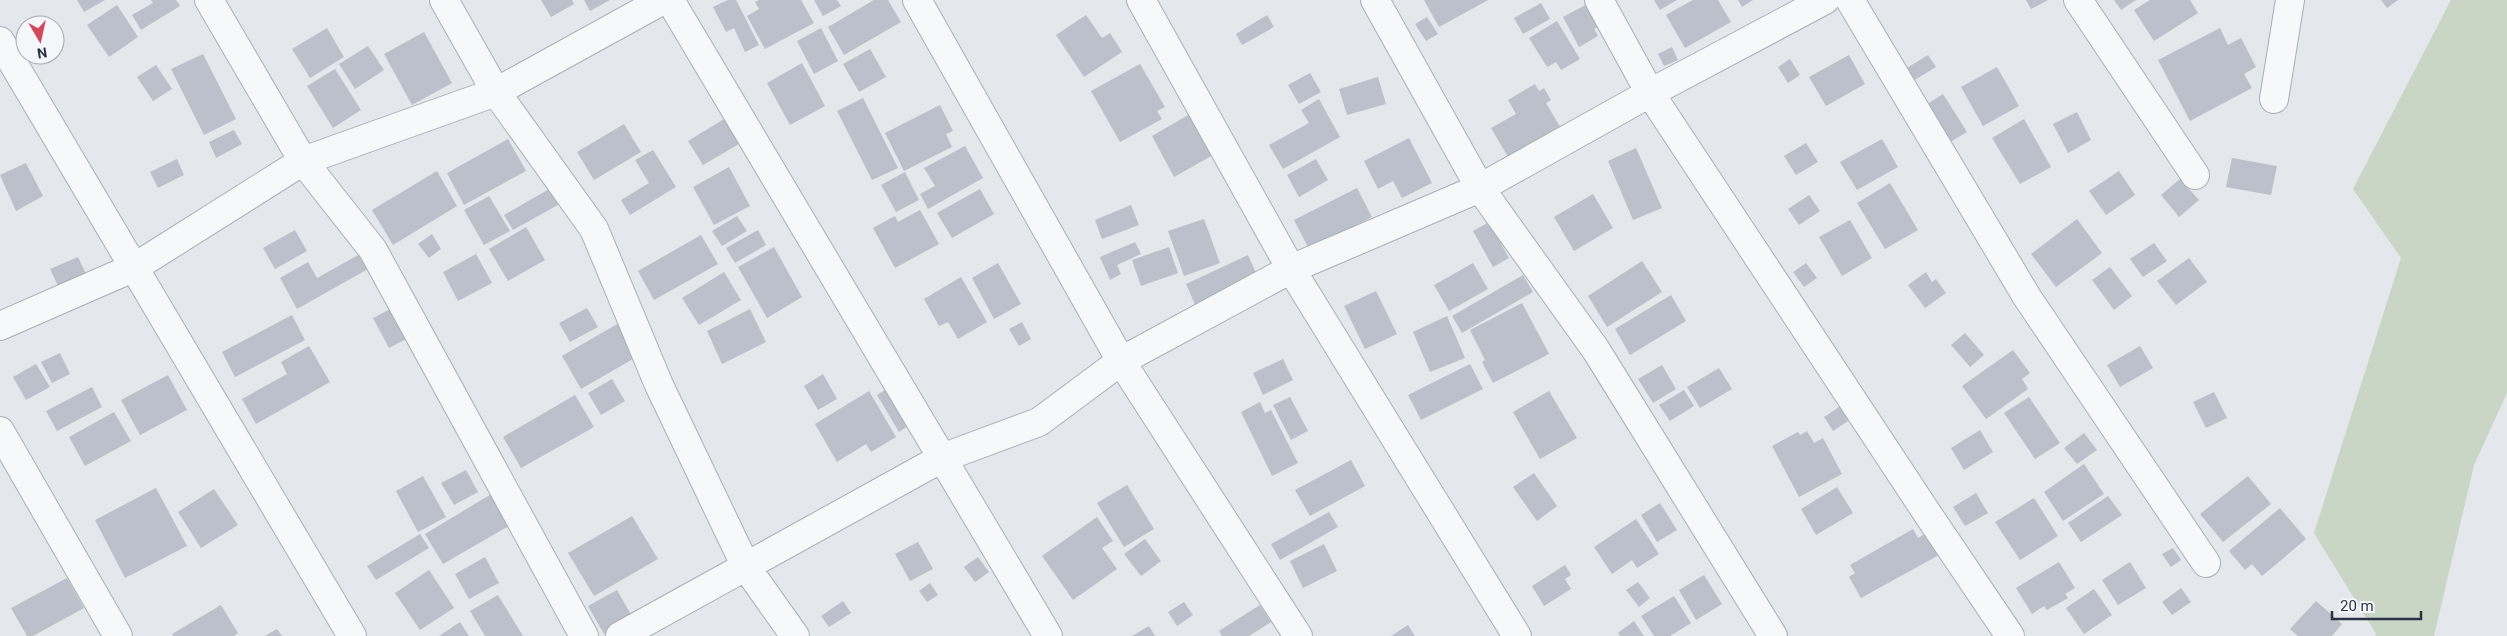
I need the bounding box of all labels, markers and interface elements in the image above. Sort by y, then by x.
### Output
north arrow [15,15,65,65]
text: N [36,44,48,62]
scale bar [2332,588,2421,620]
text: 20 m [2340,597,2374,615]

